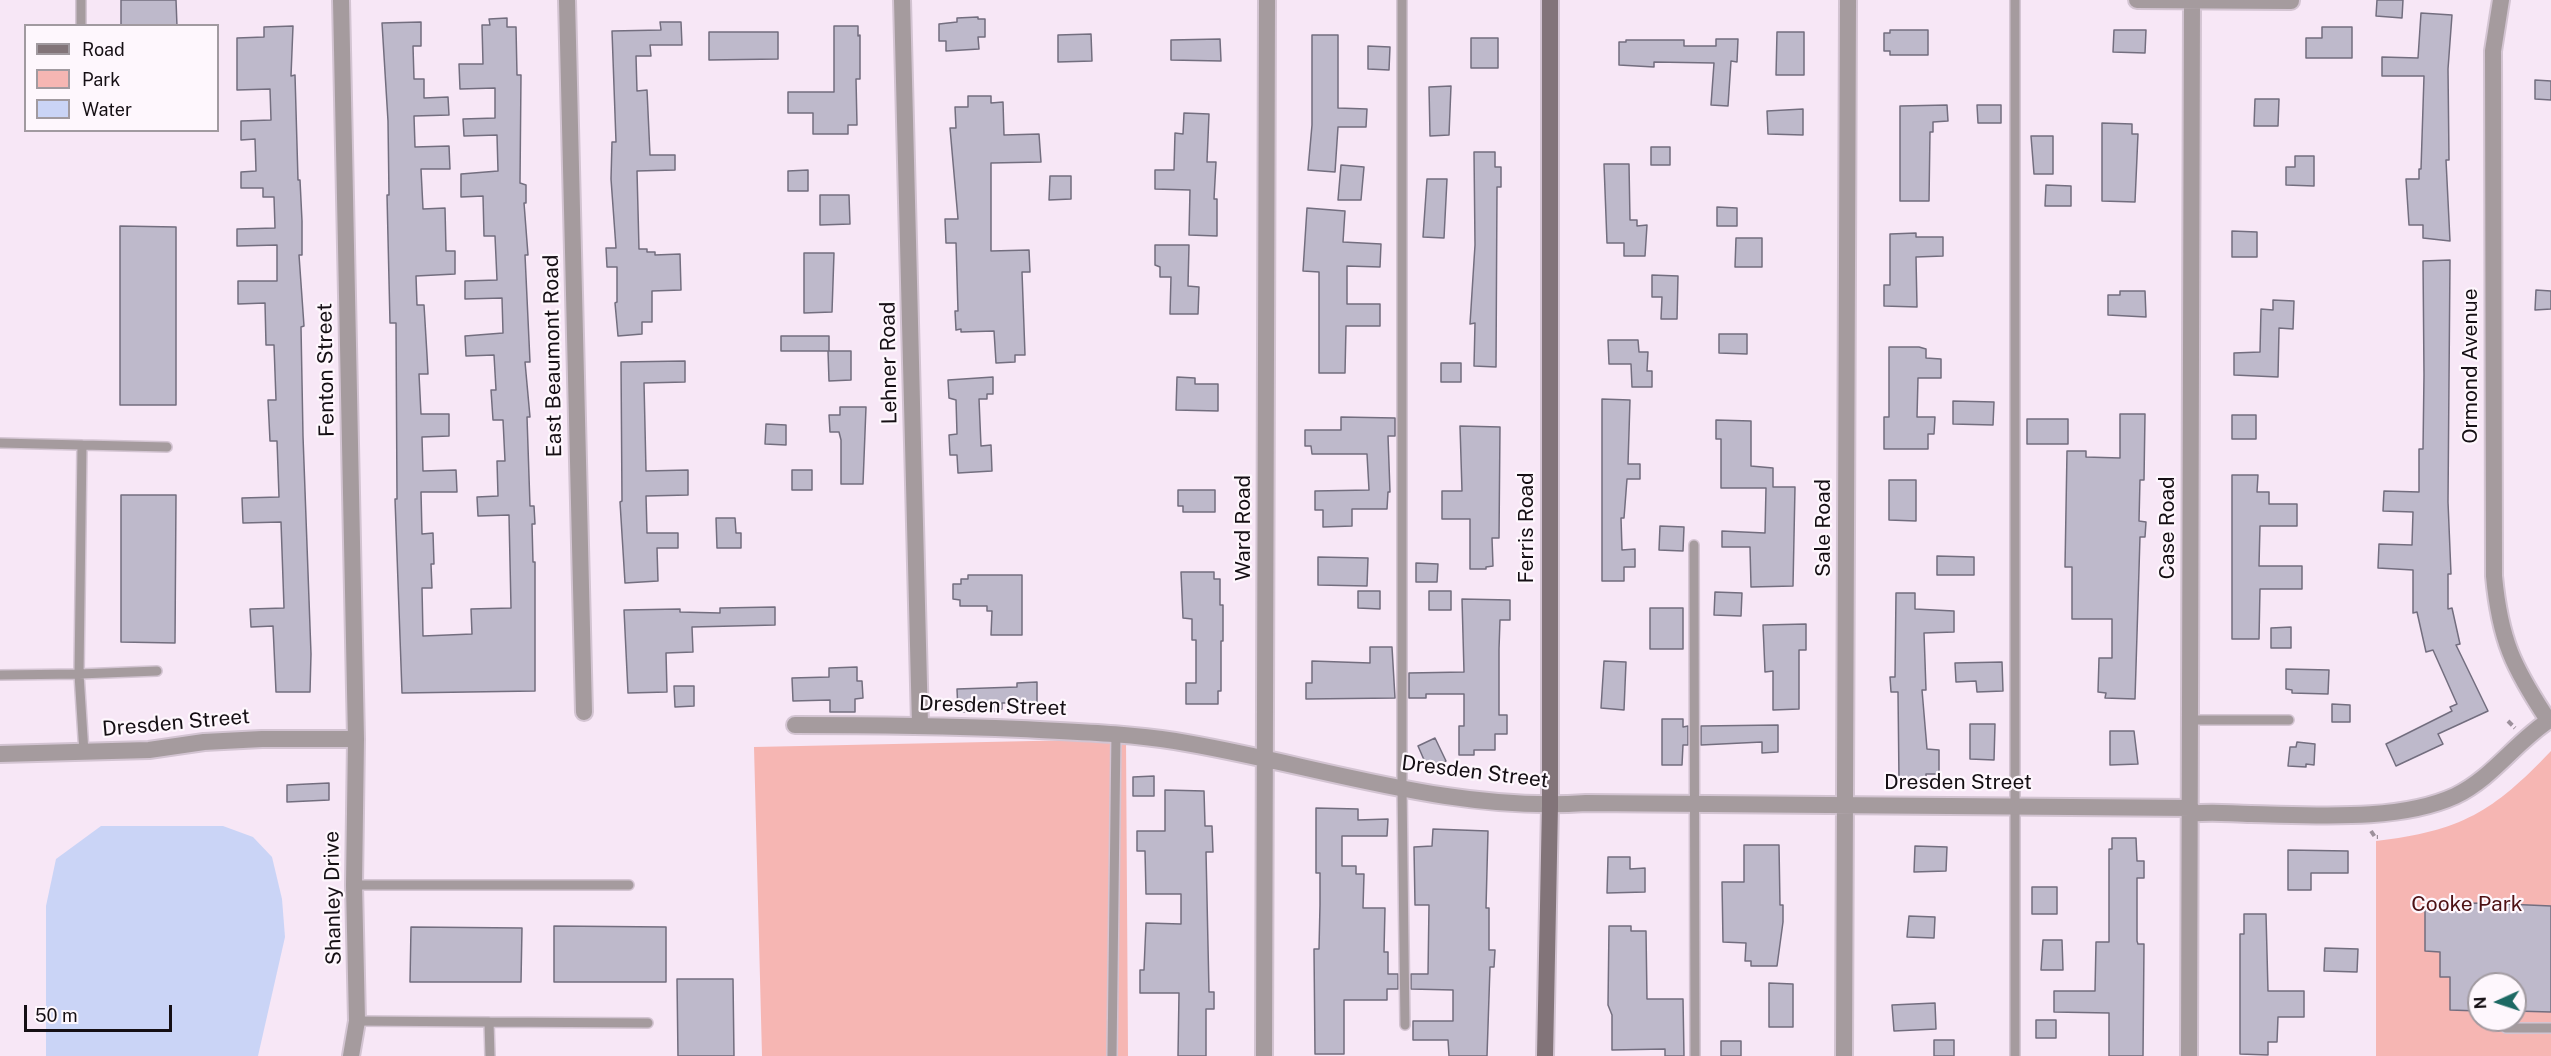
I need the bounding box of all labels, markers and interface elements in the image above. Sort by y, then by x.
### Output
legend [24,24,219,132]
text: Road [82,39,125,60]
text: Park [82,69,120,90]
text: Water [82,99,132,120]
street label: East Beaumont Road [539,254,567,458]
street label: Ormond Avenue [2458,288,2484,444]
street label: Lehner Road [875,301,903,425]
street label: Fenton Street [312,303,340,437]
street label: Ferris Road [1514,472,1540,584]
street label: Ward Road [1231,475,1257,581]
street label: Case Road [2155,476,2181,580]
street label: Sale Road [1811,479,1837,577]
street label: Dresden Street [919,691,1067,721]
street label: Dresden Street [101,704,251,742]
street label: Dresden Street [1400,750,1550,794]
street label: Dresden Street [1884,770,2032,796]
street label: Shanley Drive [319,831,347,965]
park label: Cooke Park [2411,892,2523,918]
north arrow [2467,972,2527,1032]
scale bar [27,993,176,1031]
text: N [2471,996,2490,1010]
text: 50 m [35,1005,78,1026]

